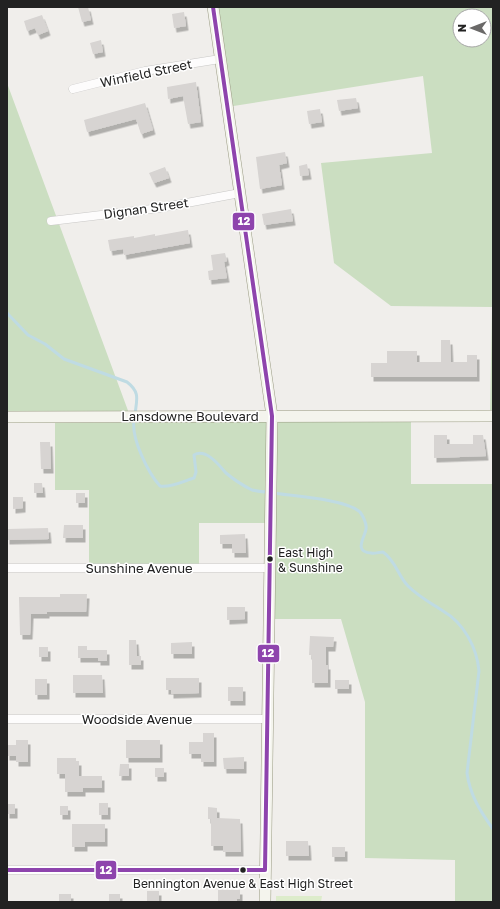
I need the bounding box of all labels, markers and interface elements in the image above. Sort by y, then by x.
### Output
north arrow [452,8,492,48]
text: N [455,24,468,32]
street label: Winfield Street [99,55,193,91]
street label: Dignan Street [102,194,190,222]
line badge: 12 [232,212,255,231]
text: 12 [238,214,250,227]
street label: Lansdowne Boulevard [121,408,259,424]
place label: East High & Sunshine [278,545,343,575]
marker: East High & Sunshine [265,554,275,564]
street label: Sunshine Avenue [85,560,193,576]
line badge: 12 [257,644,280,663]
text: 12 [262,646,274,659]
street label: Woodside Avenue [82,711,192,727]
line badge: 12 [95,860,117,880]
text: 12 [100,863,112,876]
marker: Bennington Avenue & East High Street [238,865,248,875]
place label: Bennington Avenue & East High Street [133,876,353,891]

